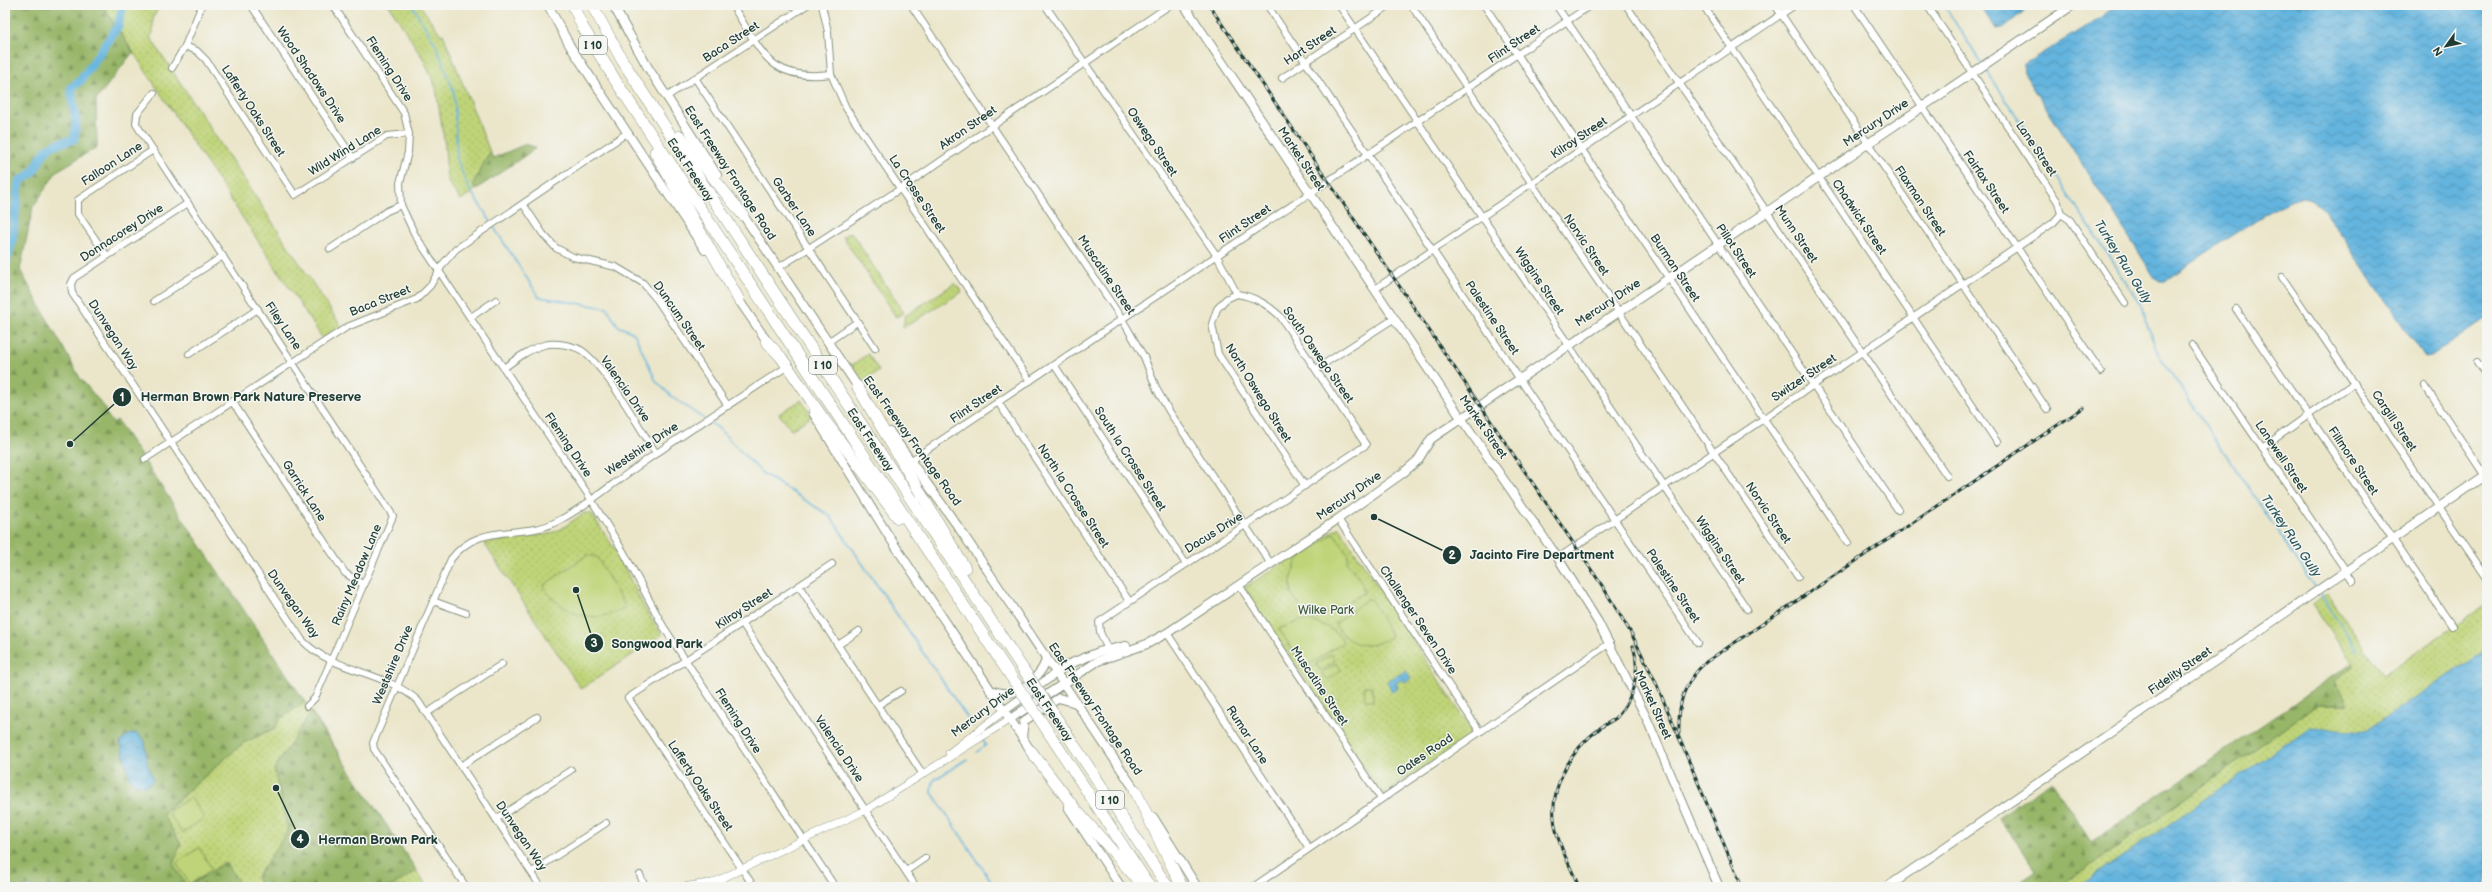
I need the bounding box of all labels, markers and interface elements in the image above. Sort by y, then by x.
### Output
street label: Baca Street [700,18,762,66]
street label: Flint Street [1485,21,1543,67]
street label: Hart Street [1281,23,1339,69]
street label: Wood Shadows Drive [273,24,349,126]
north arrow [2426,26,2466,66]
street label: Fleming Drive [362,34,416,104]
road number: I 10 [579,36,607,54]
text: N [2430,44,2446,58]
street label: Lafferty Oaks Street [218,62,288,160]
street label: Mercury Drive [1840,96,1912,150]
street label: East Freeway Frontage Road [681,103,779,243]
street label: Akron Street [936,103,1000,153]
street label: Oswego Street [1123,105,1181,180]
street label: Kilroy Street [1548,114,1610,162]
street label: Lane Street [2012,119,2060,180]
street label: Wild Wind Lane [306,123,384,179]
street label: Market Street [1274,124,1328,194]
street label: East Freeway [663,135,717,205]
street label: Falloon Lane [79,139,145,189]
street label: Fairfax Street [1960,148,2013,216]
street label: La Crosse Street [885,152,949,236]
street label: Flaxman Street [1891,163,1949,239]
street label: Garber Lane [769,174,819,240]
street label: Chadwick Street [1828,177,1890,258]
street label: Donnacorey Drive [78,201,166,265]
street label: Flint Street [1216,201,1274,247]
street label: Munn Street [1771,202,1821,266]
street label: Norvic Street [1560,211,1612,279]
water label: Turkey Run Gully [2091,217,2156,308]
street label: Pillot Street [1712,221,1760,281]
street label: Burman Street [1647,231,1703,305]
street label: Muscatine Street [1074,232,1138,318]
street label: Wiggins Street [1511,244,1567,318]
street label: Mercury Drive [1572,276,1644,330]
street label: Duncum Street [650,278,709,354]
street label: Palestine Street [1462,278,1522,358]
street label: Baca Street [347,282,413,320]
street label: Dunvegan Way [85,297,142,373]
street label: Filey Lane [262,299,304,353]
street label: South Oswego Street [1279,304,1357,406]
street label: North Oswego Street [1222,341,1295,445]
street label: Switzer Street [1769,351,1839,405]
street label: Valencia Drive [597,353,653,425]
road number: I 10 [809,356,837,374]
street label: East Freeway Frontage Road [860,373,964,509]
street label: Flint Street [947,381,1005,427]
callout: Herman Brown Park Nature Preserve [112,384,369,409]
street label: Cargill Street [2368,388,2420,455]
text: Herman Brown Park Nature Preserve [141,389,362,405]
text: 1 [119,390,125,405]
street label: Market Street [1456,392,1511,462]
street label: South la Crosse Street [1091,404,1169,514]
street label: East Freeway [843,405,897,475]
street label: Fleming Drive [541,410,595,480]
street label: Lanewell Street [2251,418,2311,496]
street label: Westshire Drive [603,419,681,479]
street label: Fillmore Street [2325,424,2382,498]
street label: North la Crosse Street [1034,441,1112,551]
street label: Garrick Lane [279,458,329,524]
street label: Mercury Drive [1314,468,1384,524]
street label: Norvic Street [1742,479,1794,547]
water label: Turkey Run Gully [2257,492,2325,581]
street label: Dacus Drive [1182,509,1246,557]
street label: Wiggins Street [1692,513,1748,587]
street label: Rainy Meadow Lane [329,522,385,628]
callout: Jacinto Fire Department [1442,542,1622,567]
street label: Palestine Street [1643,546,1703,626]
text: Jacinto Fire Department [1470,547,1615,563]
text: 2 [1448,548,1456,563]
street label: Challenger Seven Drive [1376,563,1460,677]
street label: Dunvegan Way [264,567,323,642]
street label: Kilroy Street [713,585,775,633]
park label: Wilke Park [1298,603,1354,618]
street label: Westshire Drive [370,623,416,707]
callout: Songwood Park [584,631,711,656]
text: 3 [590,636,598,651]
text: Songwood Park [611,636,703,652]
street label: East Freeway Frontage Road [1045,640,1145,778]
street label: Muscatine Street [1287,643,1351,729]
street label: Fidelity Street [2146,644,2215,698]
street label: Market Street [1631,668,1675,742]
street label: East Freeway [1023,676,1075,744]
street label: Mercury Drive [948,683,1018,741]
street label: Fleming Drive [711,686,765,756]
street label: Rumar Lane [1223,703,1271,767]
street label: Valencia Drive [811,713,867,785]
street label: Oates Road [1394,731,1456,779]
street label: Lafferty Oaks Street [664,738,736,834]
road number: I 10 [1096,791,1124,809]
street label: Dunvegan Way [492,798,550,874]
callout: Herman Brown Park [290,826,445,851]
text: 4 [296,832,304,847]
text: Herman Brown Park [318,832,438,848]

